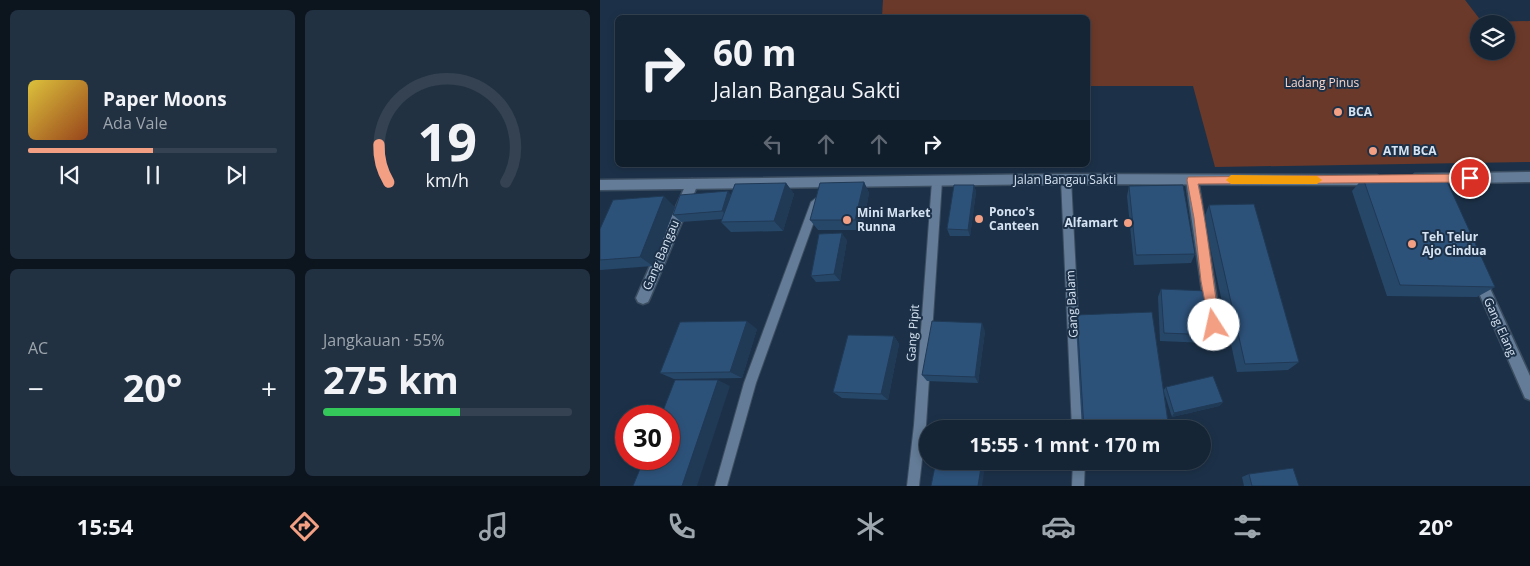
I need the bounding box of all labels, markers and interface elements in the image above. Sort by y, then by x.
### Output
map controls [1470,15,1515,60]
button: layers [1470,15,1515,60]
text: 60 m [713,29,796,76]
icon: right [630,35,695,100]
text: Jalan Bangau Sakti [713,74,901,104]
park label: Ladang Pinus [1285,74,1360,91]
text: Paper Moons [103,86,227,112]
place label: BCA [1348,103,1373,120]
text: 19 [418,105,477,176]
marker: BCA [1332,106,1344,118]
text: Ada Vale [103,112,167,134]
icon: left [759,130,787,158]
icon: ahead [812,130,840,158]
icon: ahead [865,130,893,158]
icon: right [918,130,946,158]
place label: ATM BCA [1383,142,1437,159]
marker: ATM BCA [1367,145,1379,157]
pin [1449,157,1491,199]
icon: previous [56,161,84,189]
icon: pause [139,161,167,189]
icon: next [222,161,250,189]
icon: arrive [1456,164,1484,192]
text: km/h [426,168,469,192]
street label: Jalan Bangau Sakti [1013,171,1116,188]
place label: Ponco's Canteen [989,203,1039,234]
place label: Mini Market Runna [857,204,930,235]
marker: Ponco's Canteen [973,213,985,225]
marker: Mini Market Runna [841,214,853,226]
place label: Alfamart [1064,214,1118,231]
street label: Gang Bangau [638,217,683,293]
marker: Alfamart [1122,217,1134,229]
place label: Teh Telur Ajo Cindua [1422,228,1486,259]
marker: Teh Telur Ajo Cindua [1406,238,1418,250]
street label: Gang Balam [1061,270,1082,338]
street label: Gang Elang [1480,295,1521,359]
position arrow [1187,298,1239,350]
street label: Gang Pipit [902,304,923,362]
text: Jangkauan · 55% [323,329,445,351]
text: AC [28,337,48,359]
text: 275 km [323,353,459,405]
text: 20° [123,361,182,413]
text: − [28,369,44,407]
text: + [261,369,277,407]
speed limit sign: 30 [615,405,680,470]
text: 15:55 · 1 mnt · 170 m [970,432,1160,458]
icon: directions [287,509,322,544]
icon: music [476,509,511,544]
icon: phone [664,509,699,544]
icon: climate [853,509,888,544]
icon: car [1041,509,1076,544]
icon: filters [1230,509,1265,544]
text: 15:54 [77,511,133,541]
text: 20° [1419,511,1453,541]

